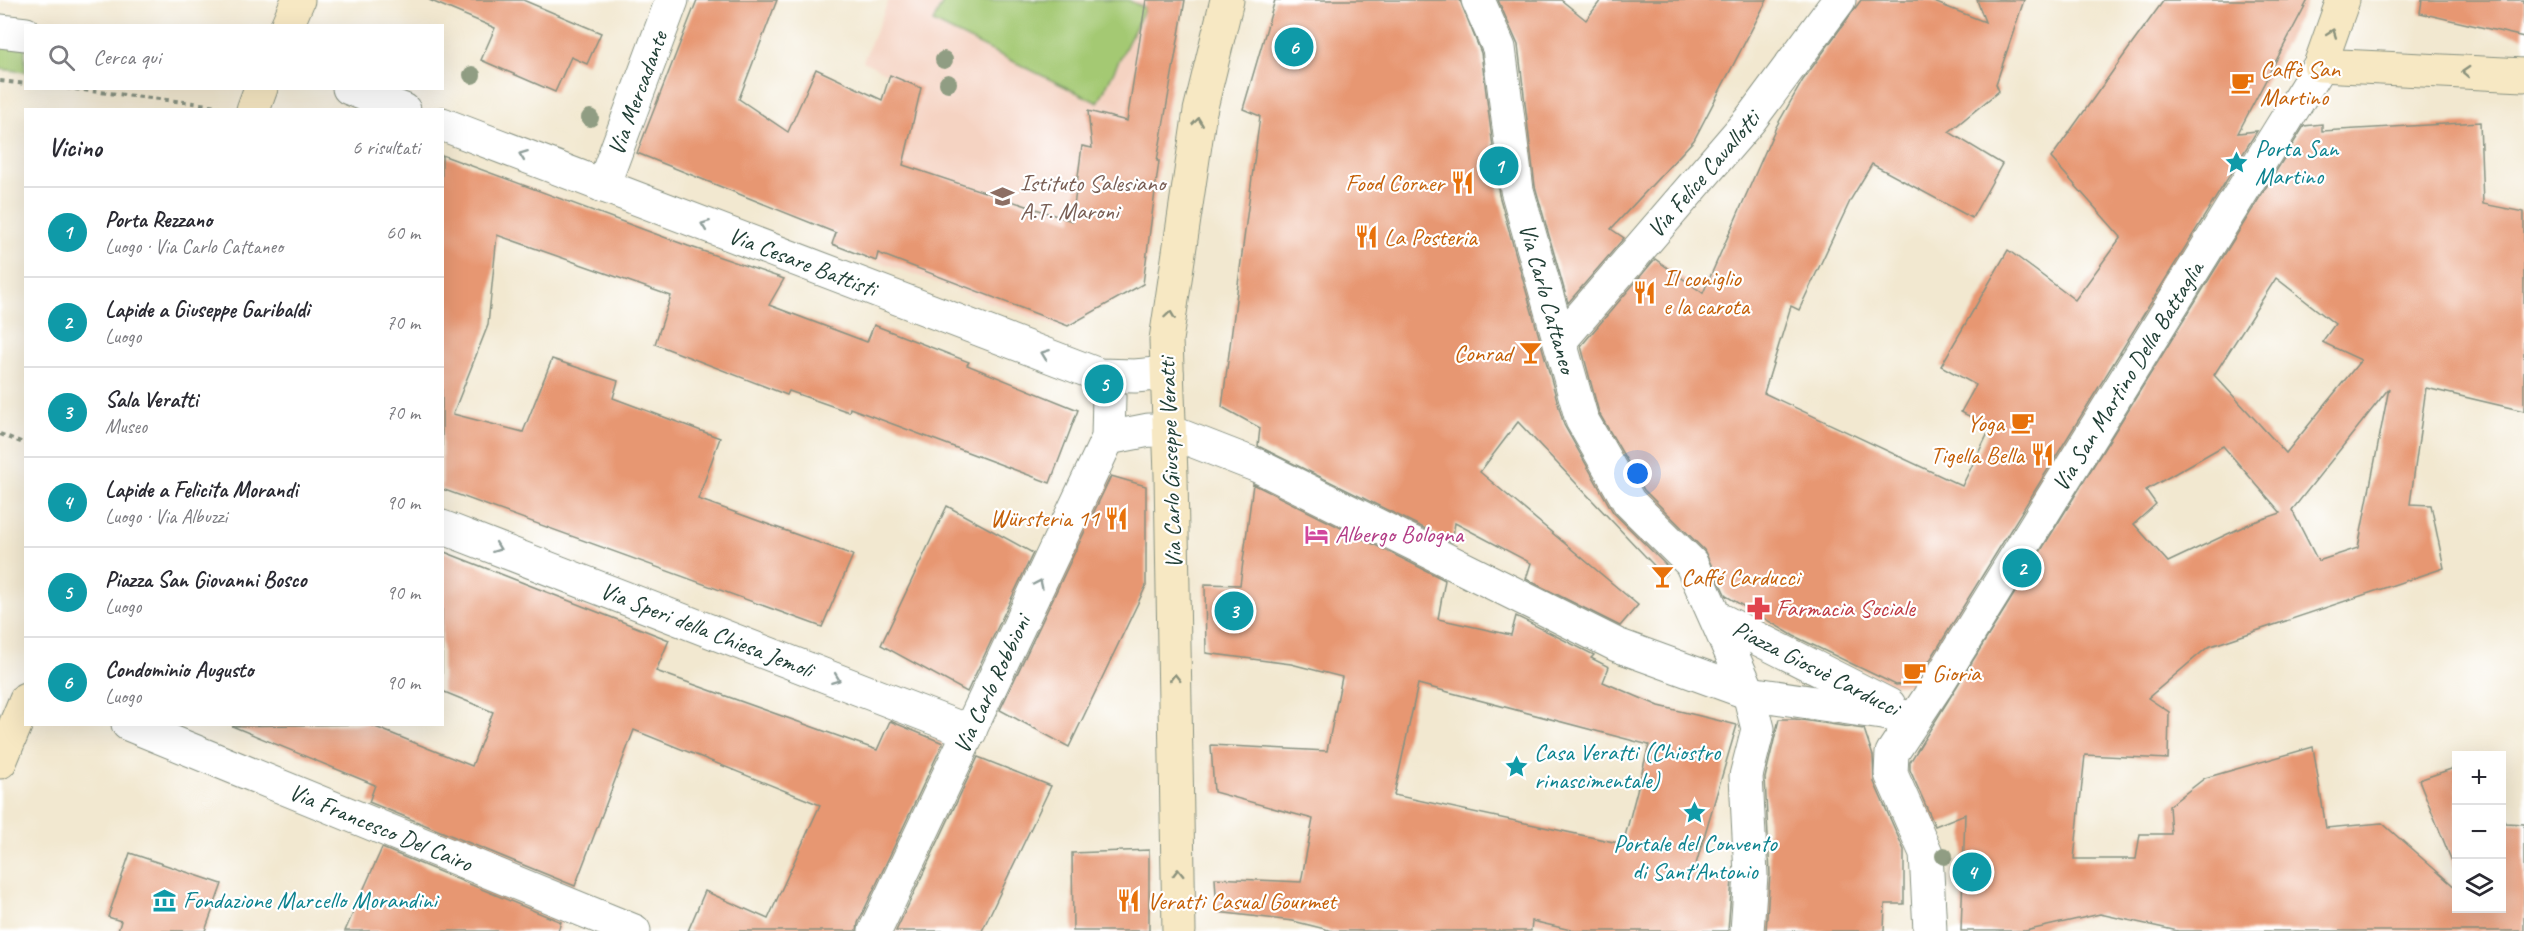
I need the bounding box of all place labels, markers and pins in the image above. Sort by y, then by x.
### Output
pin: 6 [1274,24,1314,70]
place label: Caffè San Martino [2260,54,2341,112]
cafe icon: Caffè San Martino [2229,70,2255,96]
place label: Porta San Martino [2255,133,2339,191]
pin: 1 [1480,144,1518,188]
place icon: Porta San Martino [2224,149,2250,175]
place label: Istituto Salesiano A.T. Maroni [1020,168,1168,226]
place label: Food Corner [1345,168,1446,198]
restaurant icon: Food Corner [1449,170,1475,196]
school or university icon: Istituto Salesiano A.T. Maroni [989,184,1015,210]
place label: La Posteria [1384,222,1478,252]
restaurant icon: La Posteria [1353,224,1379,250]
place label: Il coniglio e la carota [1663,263,1750,321]
restaurant icon: Il coniglio e la carota [1632,279,1658,305]
place label: Conrad [1454,338,1516,368]
bar icon: Conrad [1517,340,1543,366]
pin: 5 [1084,362,1124,406]
place label: Yoga [1967,408,2005,438]
cafe icon: Yoga [2009,410,2035,436]
place label: Tigella Bella [1930,440,2025,470]
restaurant icon: Tigella Bella [2029,442,2055,468]
place label: Würsteria 11 [990,503,1100,533]
restaurant icon: Würsteria 11 [1104,505,1130,531]
place label: Albergo Bologna [1335,519,1465,549]
hotel icon: Albergo Bologna [1304,521,1330,547]
pin: 2 [2002,546,2042,590]
place label: Caffé Carducci [1681,562,1803,592]
bar icon: Caffé Carducci [1650,564,1676,590]
pin: 3 [1214,588,1254,634]
place label: Farmacia Sociale [1776,593,1917,623]
pharmacy icon: Farmacia Sociale [1745,595,1771,621]
place label: Gioria [1932,658,1982,688]
cafe icon: Gioria [1901,660,1927,686]
place label: Casa Veratti (Chiostro rinascimentale) [1534,737,1722,795]
place icon: Casa Veratti (Chiostro rinascimentale) [1503,753,1529,779]
place icon: Portale del Convento di Sant'Antonio [1682,800,1708,826]
place label: Portale del Convento di Sant'Antonio [1613,828,1778,886]
pin: 4 [1952,850,1992,894]
place label: Fondazione Marcello Morandini [183,885,440,915]
place label: Veratti Casual Gourmet [1147,886,1338,916]
museum icon: Fondazione Marcello Morandini [152,887,178,913]
restaurant icon: Veratti Casual Gourmet [1116,888,1142,914]

